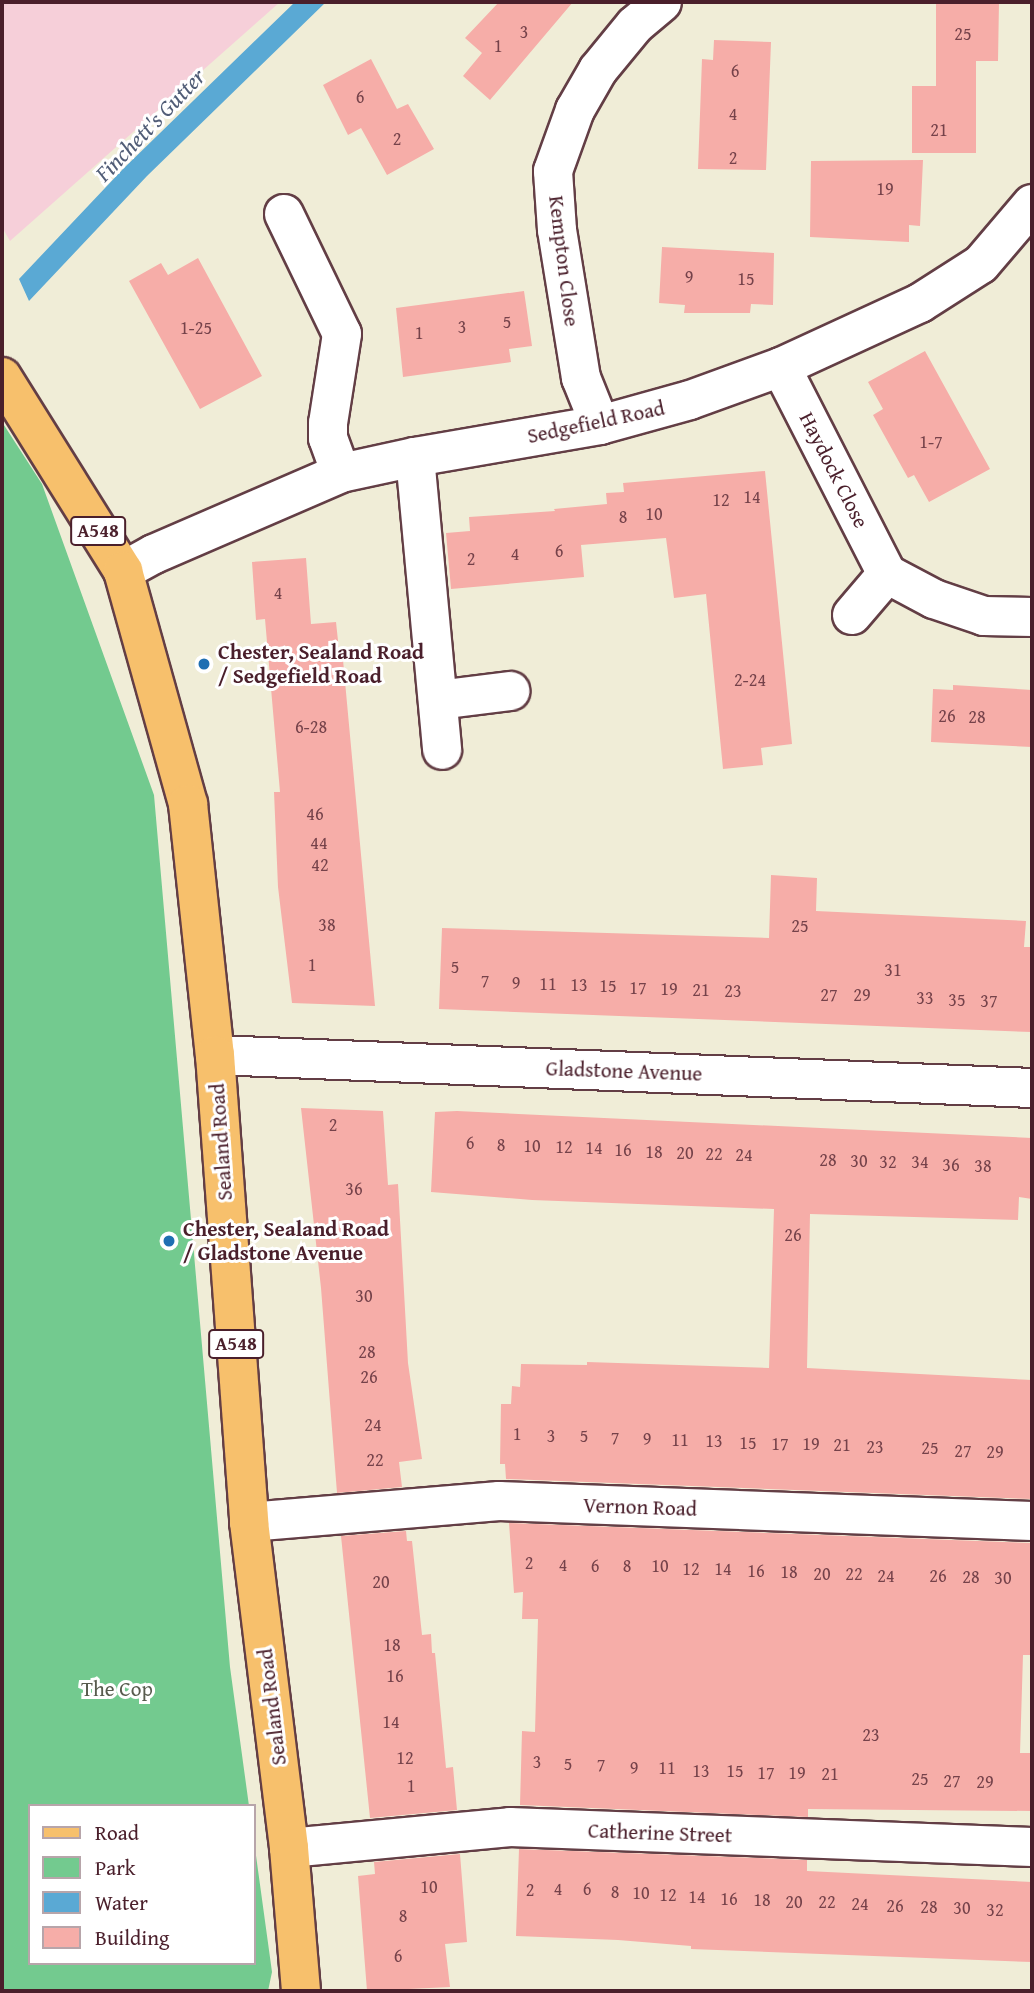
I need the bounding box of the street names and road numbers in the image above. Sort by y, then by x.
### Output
street label: Kempton Close [543,194,585,328]
street label: Sedgefield Road [525,395,667,449]
street label: Haydock Close [794,408,874,532]
road number: A548 [70,516,126,546]
street label: Gladstone Avenue [545,1056,703,1086]
street label: Sealand Road [204,1083,238,1201]
road number: A548 [208,1328,264,1360]
street label: Vernon Road [583,1492,697,1522]
street label: Sealand Road [252,1647,292,1767]
street label: Catherine Street [587,1818,733,1848]

